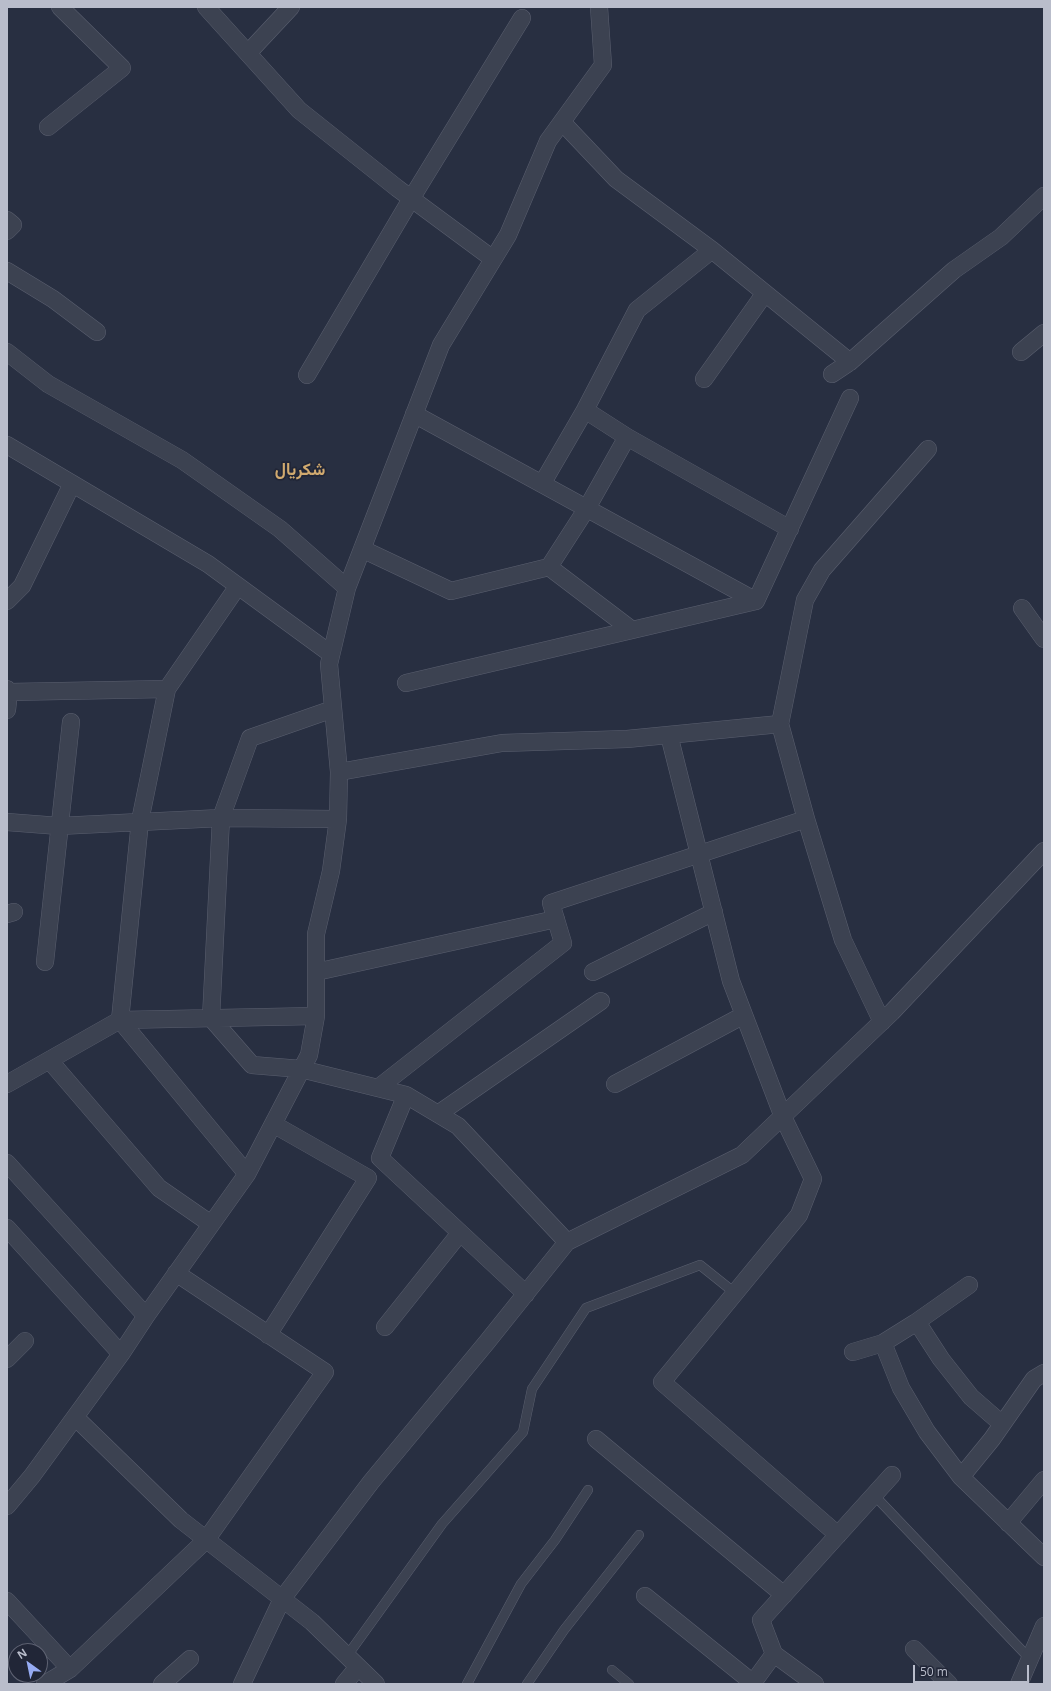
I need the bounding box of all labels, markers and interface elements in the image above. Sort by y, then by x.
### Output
district label: شکریال [275,460,325,480]
north arrow [8,1643,48,1683]
text: N [14,1645,30,1662]
scale bar [915,1657,1031,1683]
text: 50 m [920,1663,948,1680]

